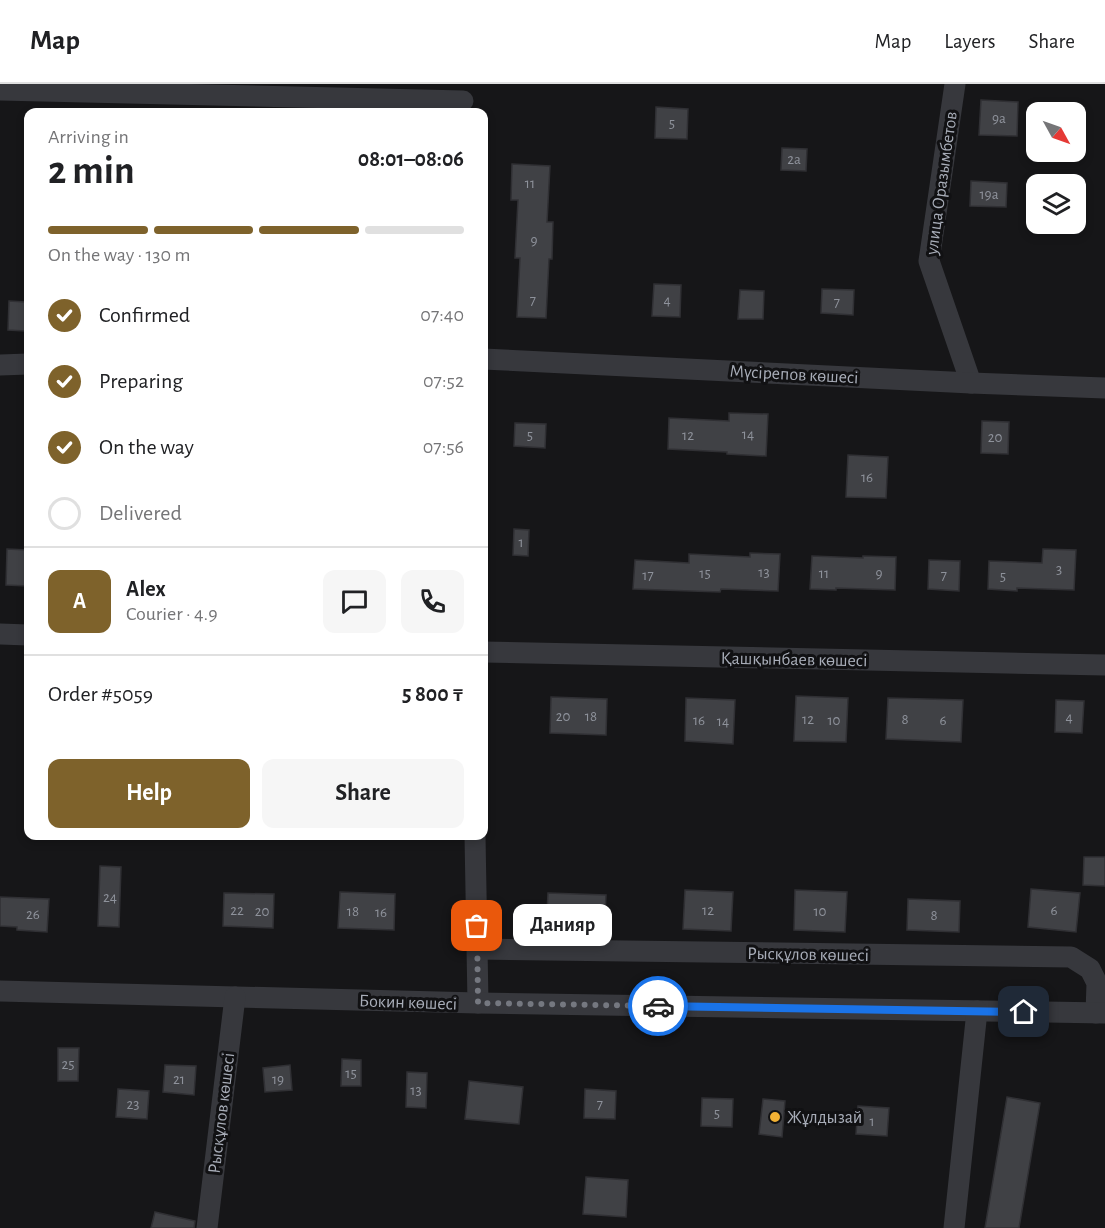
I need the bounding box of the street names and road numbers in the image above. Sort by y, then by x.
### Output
street label: улица Оразымбетов [922,110,961,257]
street label: Мүсірепов көшесі [729,363,859,387]
street label: Қашқынбаев көшесі [720,649,868,670]
street label: Рысқұлов көшесі [747,945,869,965]
street label: Бокин көшесі [359,992,457,1014]
street label: Рысқұлов көшесі [206,1052,238,1175]

